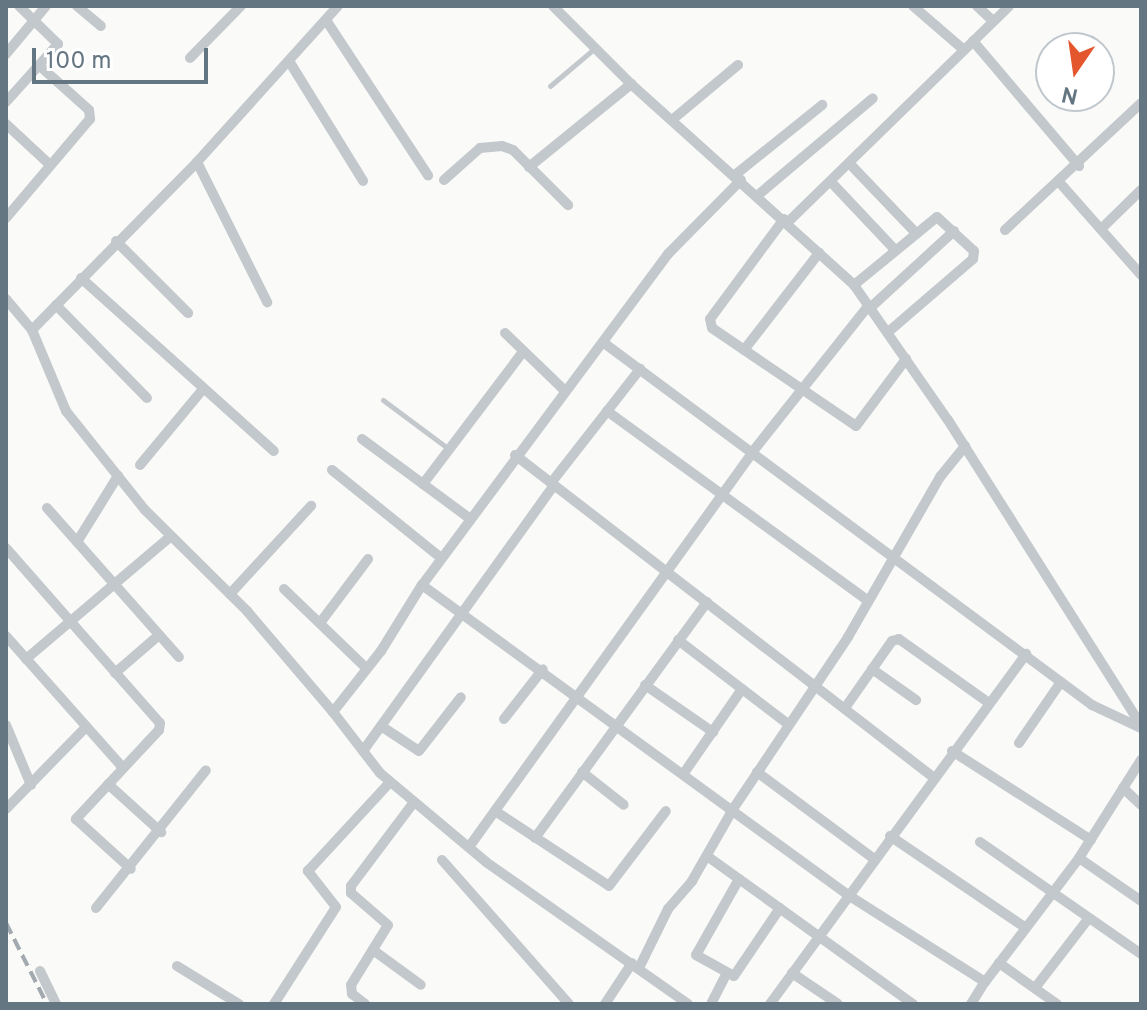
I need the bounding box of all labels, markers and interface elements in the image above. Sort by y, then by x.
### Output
scale bar [36,32,212,82]
north arrow [1035,32,1115,112]
text: 100 m [46,47,112,77]
text: N [1059,79,1081,109]

